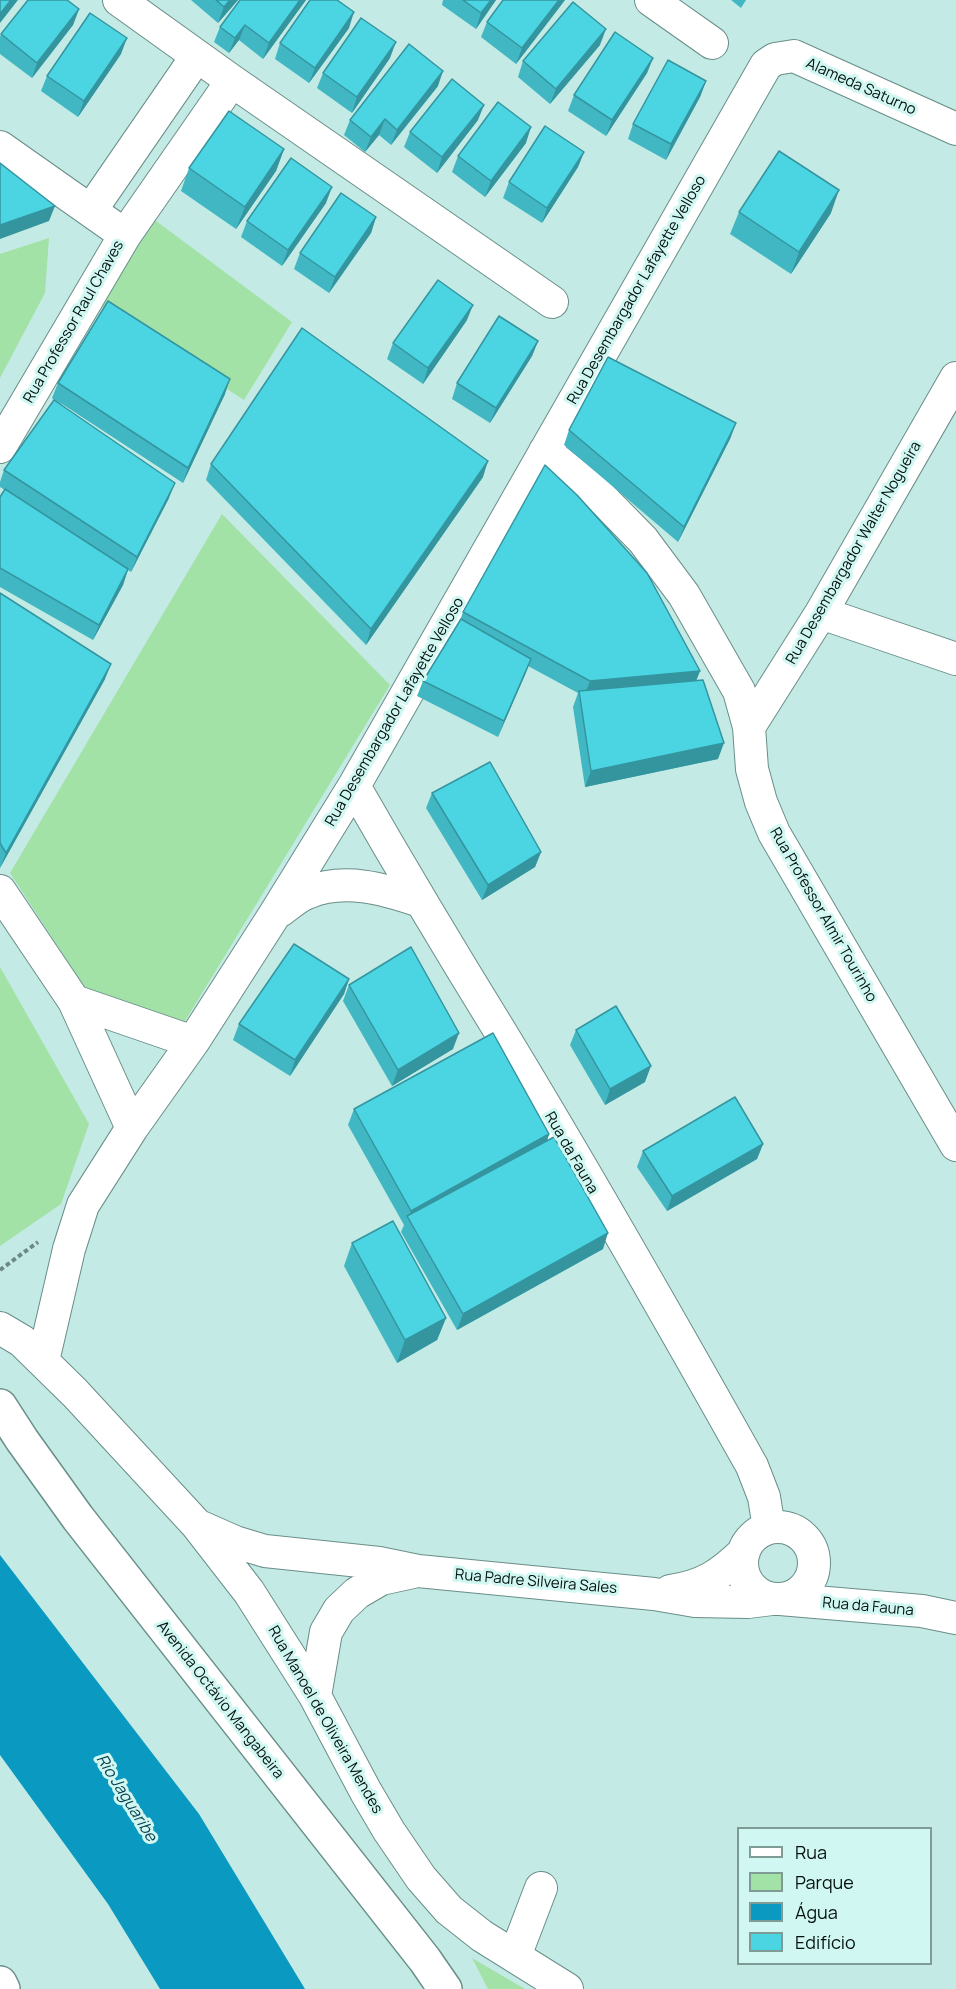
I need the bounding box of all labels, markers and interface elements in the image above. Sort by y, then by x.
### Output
street label: Alameda Saturno [803,55,919,119]
street label: Rua Desembargador Lafayette Velloso [564,172,710,408]
street label: Rua Professor Raul Chaves [20,238,128,406]
street label: Rua Desembargador Walter Nogueira [783,438,925,668]
street label: Rua Desembargador Lafayette Velloso [322,594,468,830]
street label: Rua Professor Almir Tourinho [766,825,880,1005]
street label: Rua da Fauna [540,1109,602,1197]
street label: Rua Padre Silveira Sales [454,1566,618,1598]
street label: Rua da Fauna [822,1594,914,1620]
street label: Avenida Octávio Mangabeira [153,1618,287,1782]
street label: Rua Manoel de Oliveira Mendes [264,1623,386,1817]
water label: Rio Jaguaribe [92,1751,160,1845]
legend [737,1827,932,1965]
text: Rua [795,1840,827,1864]
text: Parque [795,1870,854,1894]
text: Água [795,1900,838,1924]
text: Edifício [795,1930,856,1954]

